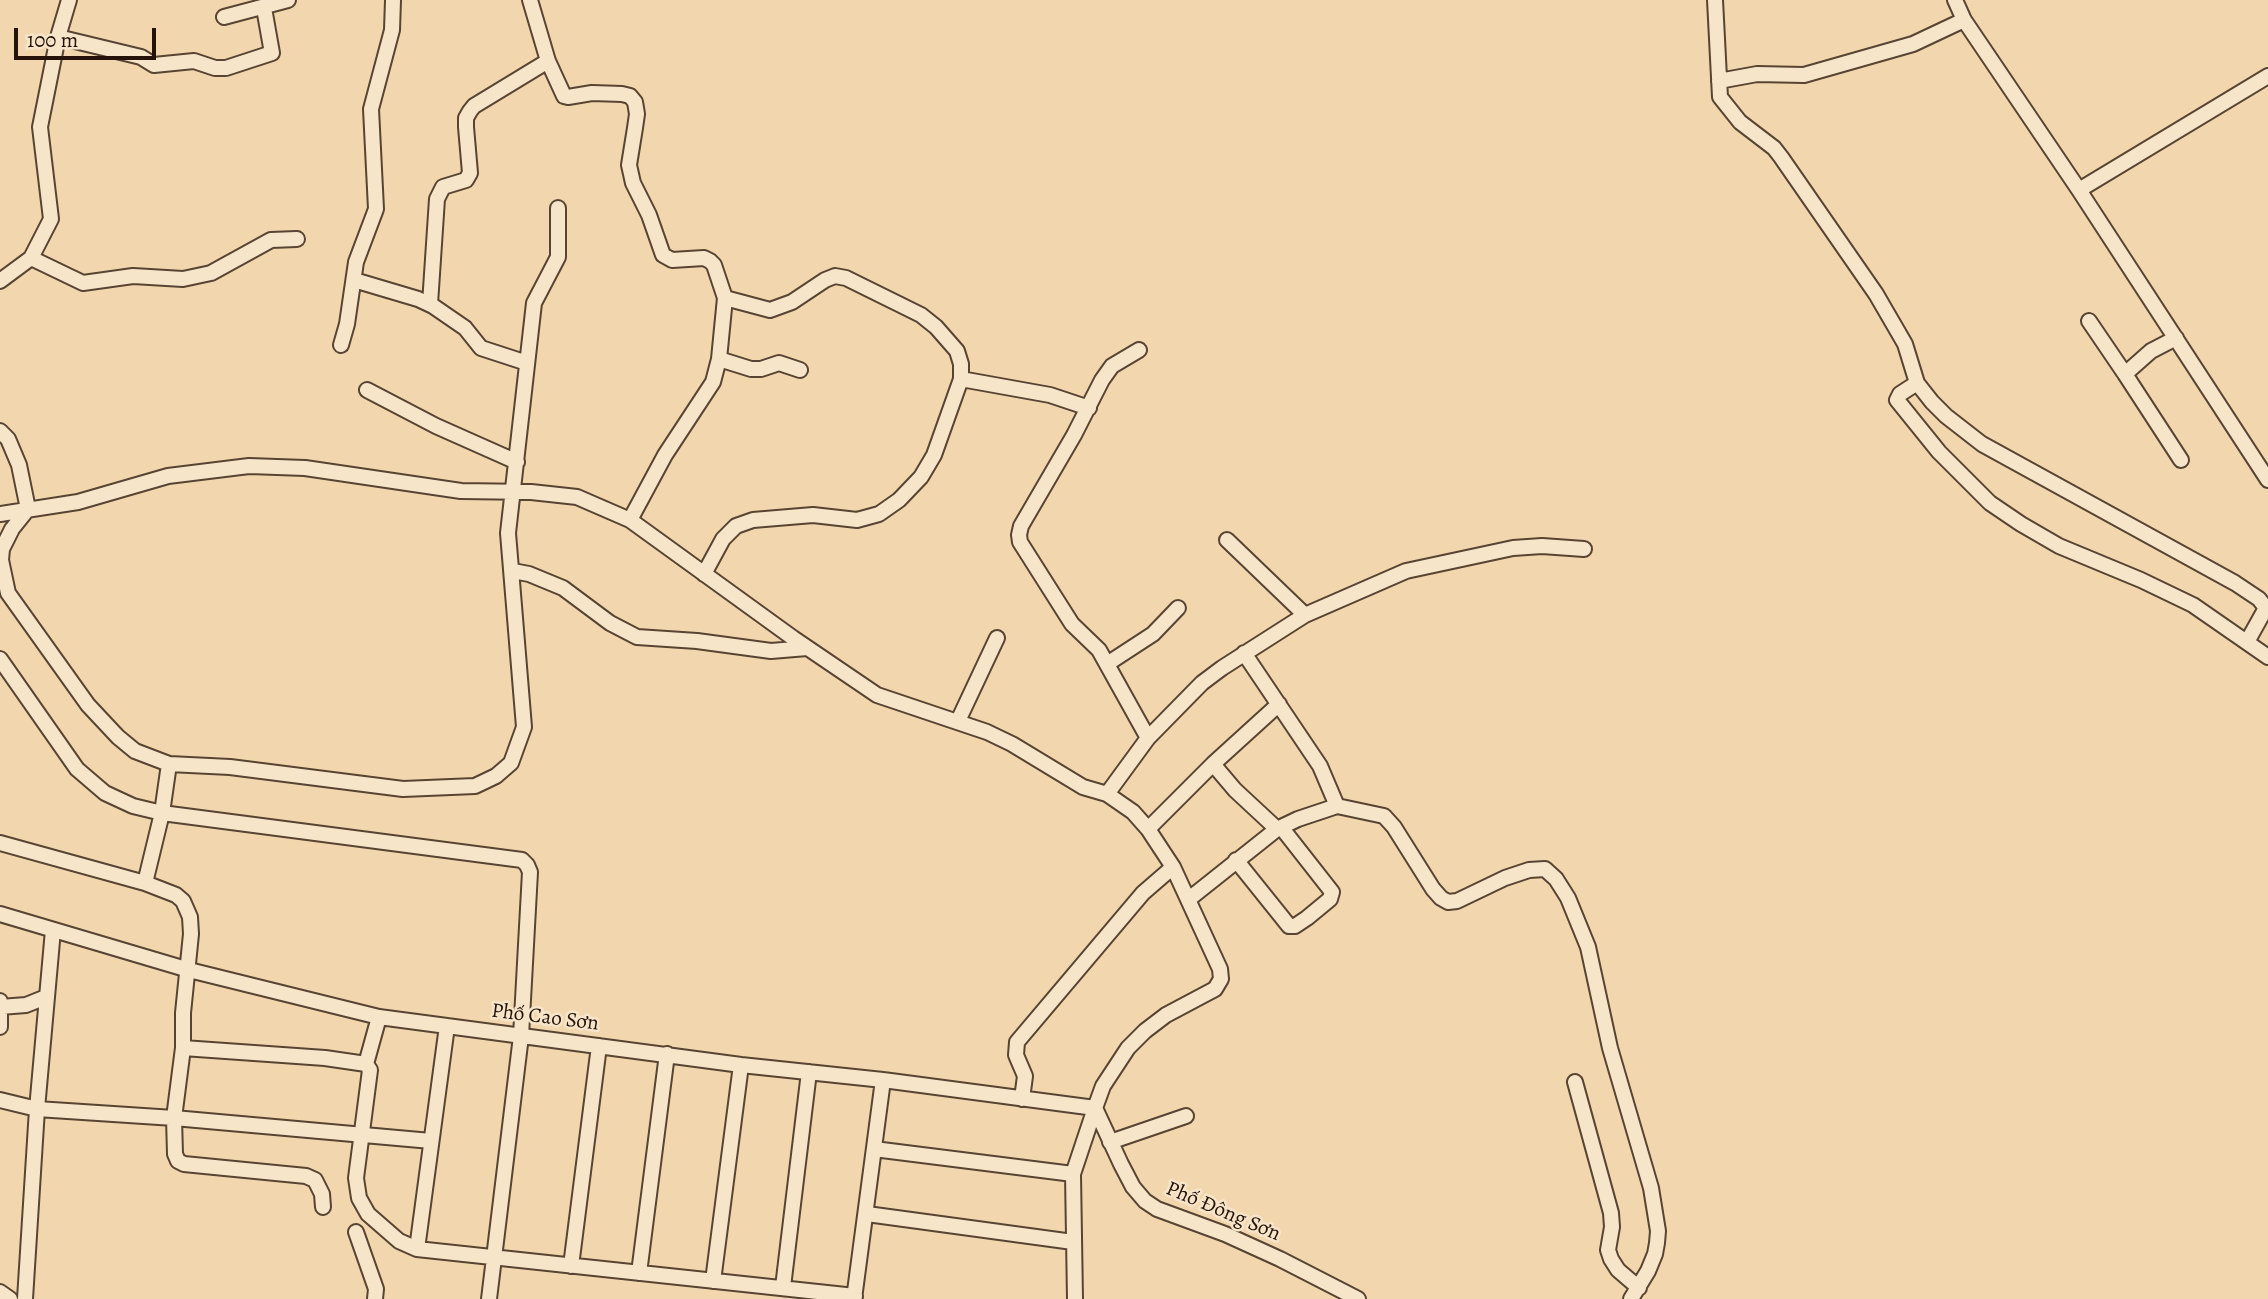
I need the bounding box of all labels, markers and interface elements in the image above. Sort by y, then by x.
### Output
scale bar [18,14,159,58]
text: 100 m [27,26,78,54]
street label: Phố Cao Sơn [490,999,600,1037]
street label: Phố Đông Sơn [1162,1177,1284,1247]

